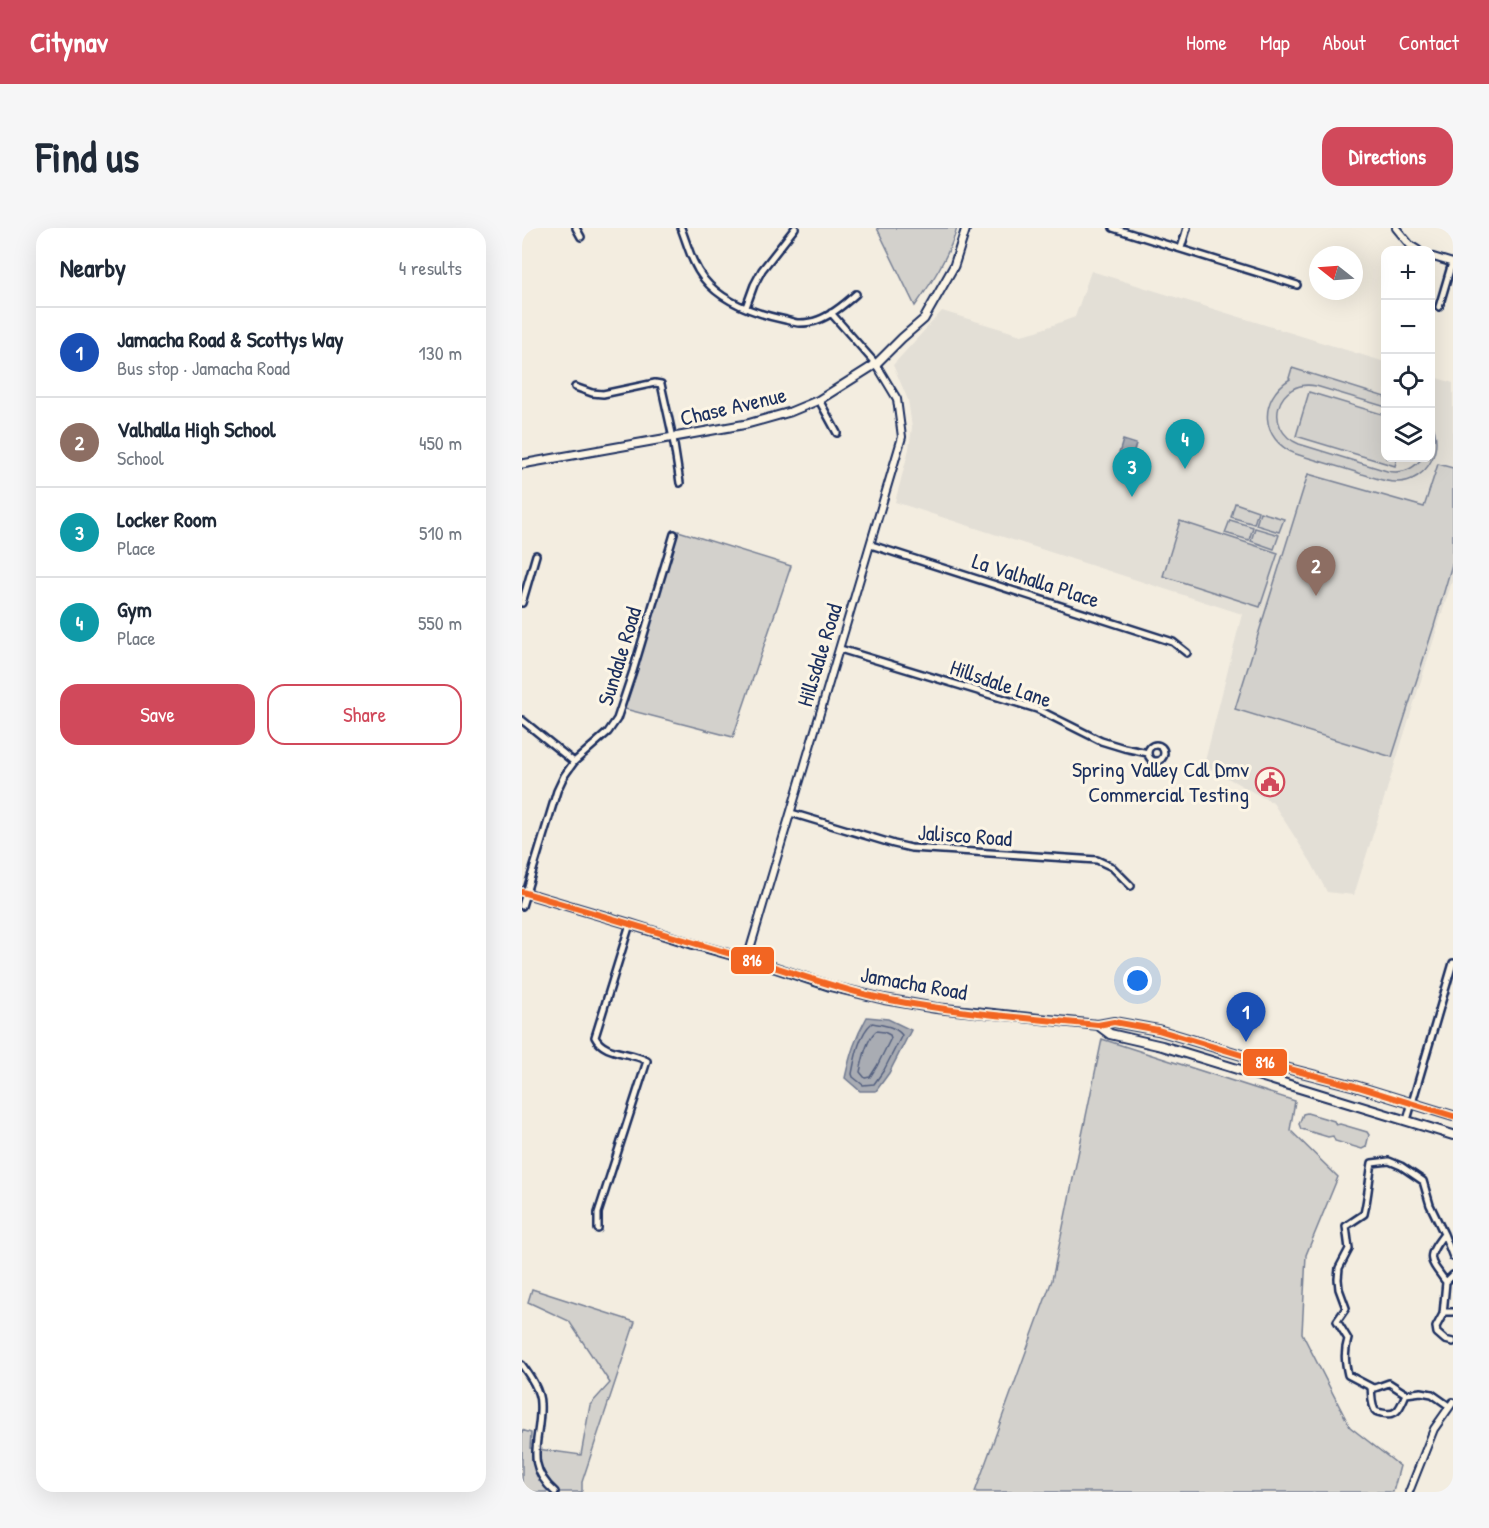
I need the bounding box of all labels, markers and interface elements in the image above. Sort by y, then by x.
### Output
text: Citynav [30,23,108,61]
text: Home [1186,28,1227,57]
text: Map [1260,28,1290,57]
text: About [1323,28,1366,57]
text: Contact [1399,28,1459,57]
button: Directions [1322,127,1453,186]
text: Find us [36,128,139,185]
north arrow [1309,246,1363,300]
map controls [1381,246,1435,462]
button: + [1381,246,1435,300]
text: Nearby [60,250,126,285]
text: 4 results [399,254,462,281]
button: − [1381,300,1435,354]
text: Jamacha Road & Scottys Way [117,324,344,354]
text: 1 [76,339,83,366]
text: 130 m [419,339,462,366]
text: Bus stop · Jamacha Road [117,354,290,381]
button: locate [1381,354,1435,408]
street label: Chase Avenue [677,379,789,433]
button: layers [1381,408,1435,462]
text: Valhalla High School [117,414,276,444]
pin: 4 [1166,420,1204,469]
text: 2 [75,429,84,456]
text: 450 m [419,429,462,456]
text: School [117,444,164,471]
pin: 3 [1112,448,1152,497]
text: Locker Room [117,504,217,534]
text: 3 [75,519,84,546]
text: 510 m [419,519,462,546]
text: Place [117,534,156,561]
street label: La Valhalla Place [969,545,1104,615]
pin: 2 [1296,546,1336,596]
text: Gym [117,594,152,624]
street label: Hillsdale Road [789,599,849,710]
street label: Sundale Road [590,603,648,709]
text: 4 [76,609,83,636]
text: 550 m [418,609,462,636]
text: Place [117,624,156,651]
street label: Hillsdale Lane [946,652,1056,714]
button: Save [60,684,255,745]
button: Share [267,684,462,745]
place label: Spring Valley Cdl Dmv Commercial Testing [1072,754,1249,809]
public building icon: Spring Valley Cdl Dmv Commercial Testing [1254,766,1286,798]
street label: Jalisco Road [917,817,1014,853]
line badge: 816 [730,946,775,975]
text: 816 [742,949,762,971]
street label: Jamacha Road [858,959,970,1007]
your location [1123,966,1152,995]
pin: 1 [1226,992,1266,1042]
line badge: 816 [1242,1048,1288,1077]
text: 816 [1255,1051,1275,1073]

